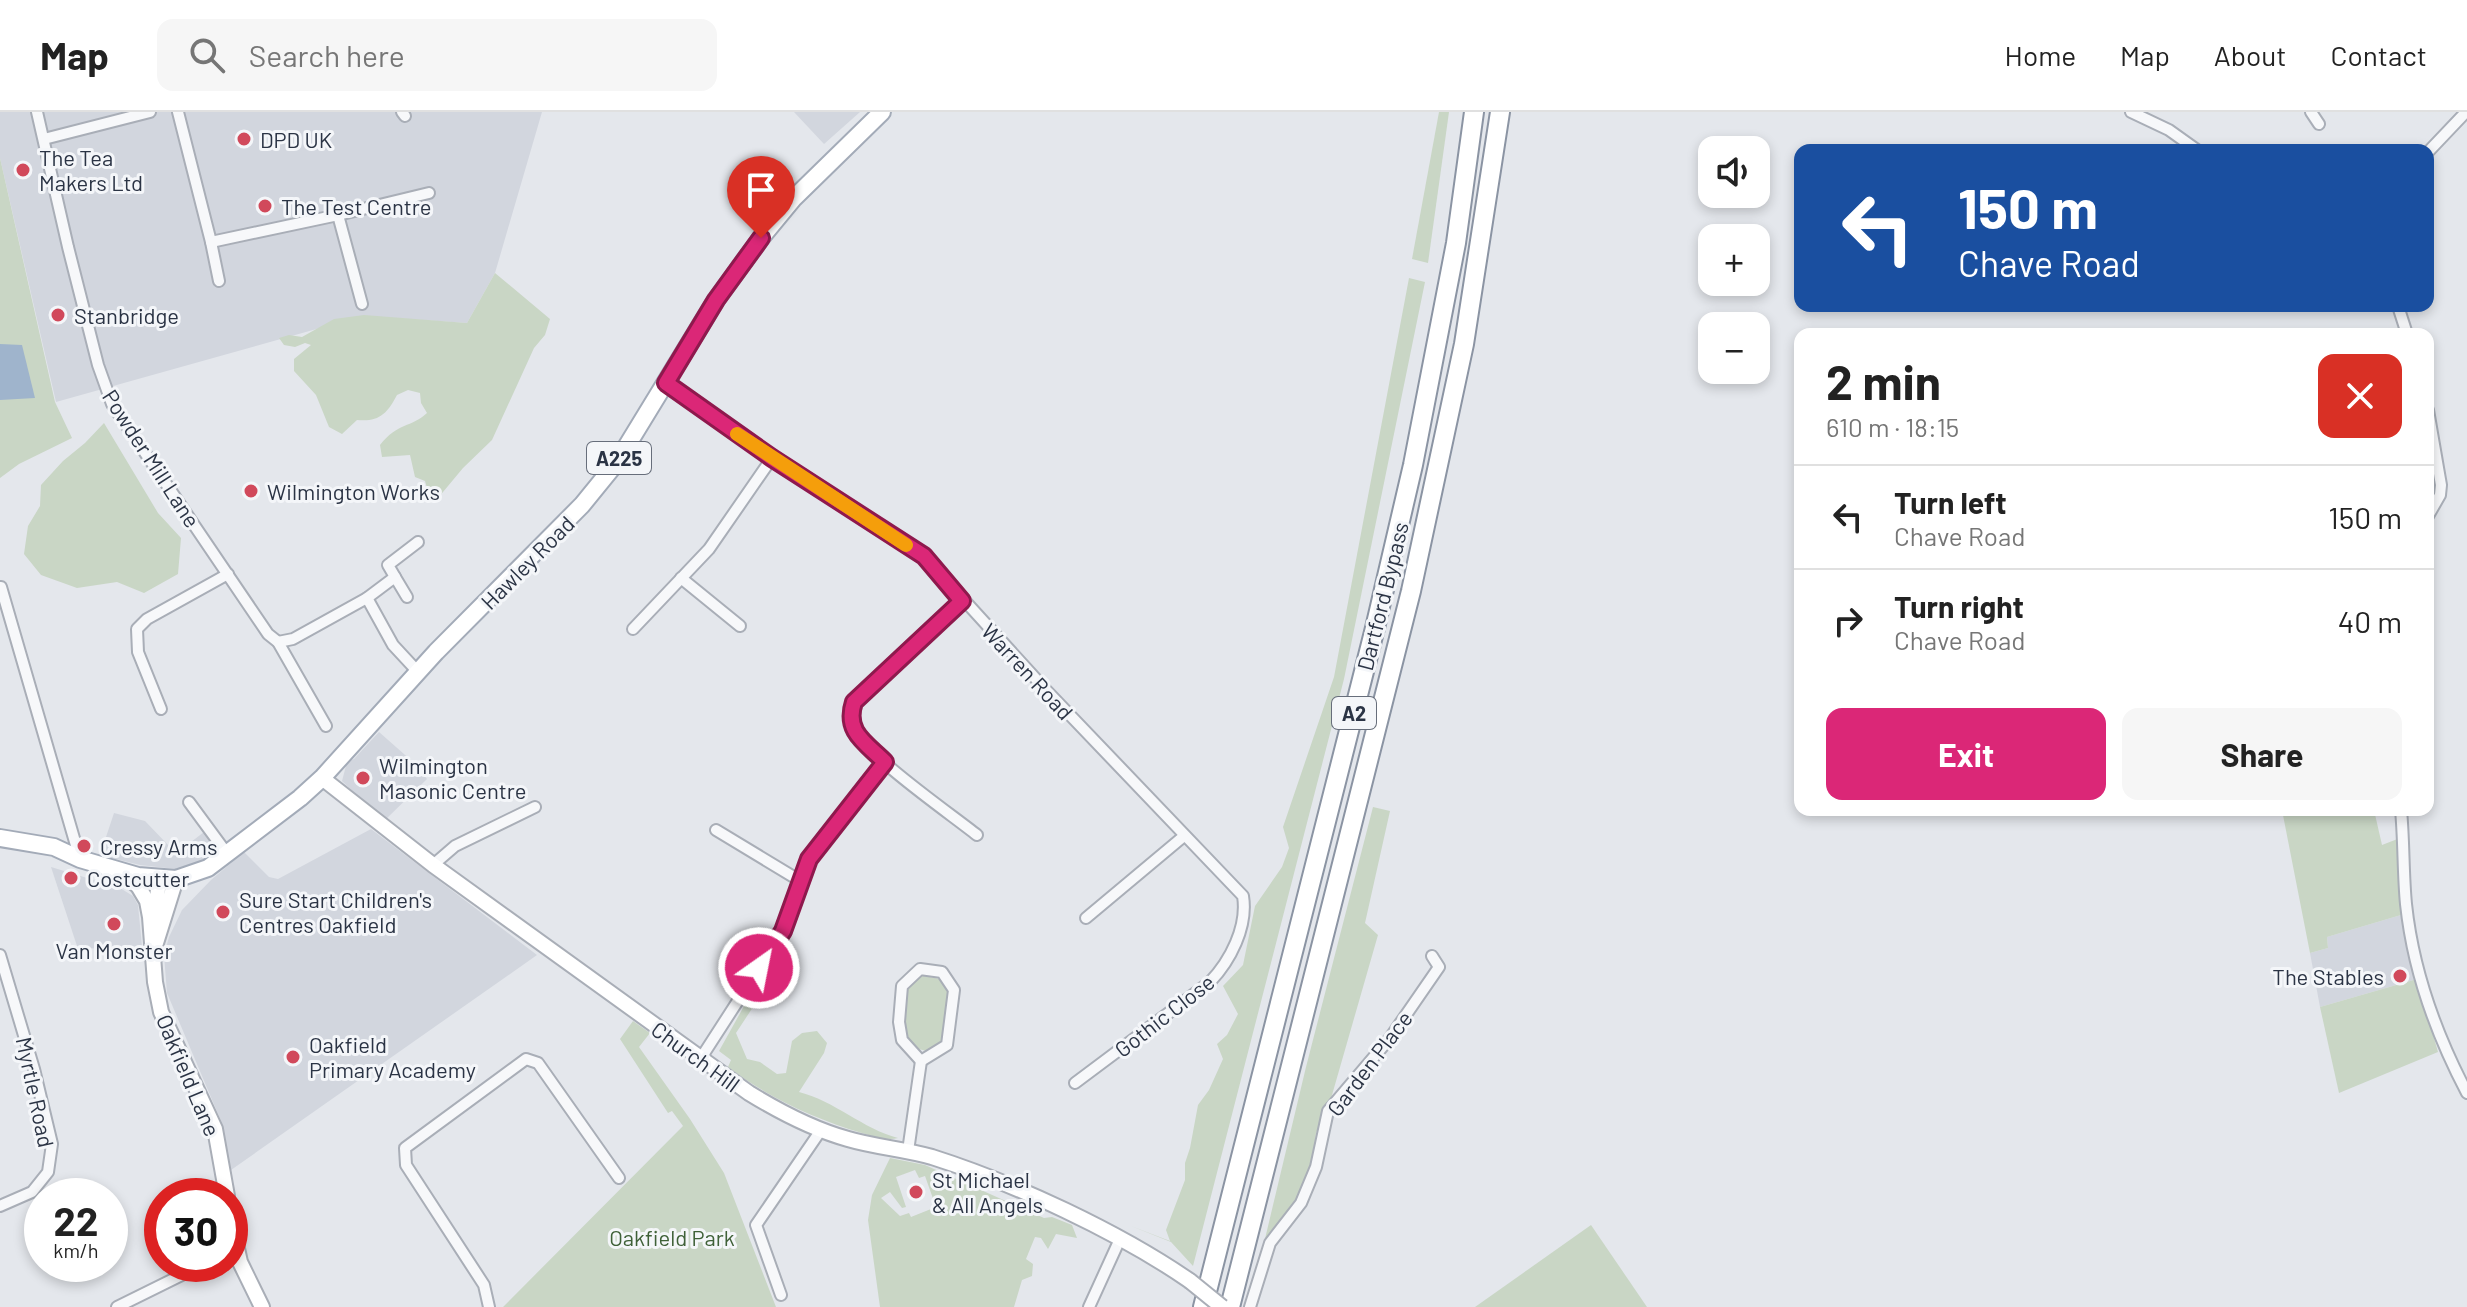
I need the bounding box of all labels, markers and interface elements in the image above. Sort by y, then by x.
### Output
search box [157,19,717,91]
text: Map [40,32,109,78]
icon: search [185,33,229,77]
text: Search here [249,37,405,73]
text: Home [2005,38,2076,72]
text: Map [2120,38,2170,72]
text: About [2214,38,2286,72]
text: Contact [2330,38,2427,72]
place label: DPD UK [260,126,332,152]
marker: DPD UK [235,130,253,148]
map controls [1698,136,1770,384]
button: sound [1698,136,1770,208]
place label: The Tea Makers Ltd [39,144,143,195]
pin [727,156,795,238]
marker: The Tea Makers Ltd [14,161,32,179]
icon: arrive [739,168,783,212]
text: 150 m [1958,173,2098,240]
icon: left [1826,176,1930,280]
place label: The Test Centre [281,193,431,219]
marker: The Test Centre [256,197,274,215]
button: + [1698,224,1770,296]
text: Chave Road [1958,241,2140,284]
place label: Stanbridge [74,302,179,328]
marker: Stanbridge [49,306,67,324]
button: − [1698,312,1770,384]
text: 2 min [1826,352,1941,410]
button: close [2318,354,2402,438]
street label: Powder Mill Lane [98,384,206,532]
text: 610 m · 18:15 [1826,411,1959,442]
road number: A225 [587,442,651,474]
place label: Wilmington Works [267,478,440,504]
marker: Wilmington Works [242,482,260,500]
text: Turn left [1894,484,2007,520]
icon: left [1826,495,1870,539]
text: 150 m [2328,499,2402,535]
street label: Hawley Road [475,510,579,614]
street label: Dartford Bypass [1351,519,1413,673]
text: Chave Road [1894,520,2025,551]
text: Turn right [1894,588,2024,624]
icon: right [1826,599,1870,643]
text: 40 m [2338,603,2402,639]
street label: Warren Road [977,618,1079,724]
text: Chave Road [1894,624,2025,655]
road number: A2 [1332,697,1376,729]
button: Exit [1826,708,2106,800]
button: Share [2122,708,2402,800]
place label: Wilmington Masonic Centre [379,752,526,803]
marker: Wilmington Masonic Centre [354,769,372,787]
place label: Cressy Arms [100,833,218,859]
marker: Cressy Arms [75,837,93,855]
place label: Costcutter [87,865,189,891]
marker: Costcutter [62,869,80,887]
place label: Sure Start Children's Centres Oakfield [239,886,432,937]
marker: Sure Start Children's Centres Oakfield [214,903,232,921]
marker: Van Monster [105,915,123,933]
position arrow [717,926,801,1010]
place label: Van Monster [56,937,172,963]
place label: The Stables [2272,963,2384,989]
marker: The Stables [2391,967,2409,985]
street label: Gothic Close [1109,968,1219,1062]
street label: Garden Place [1321,1005,1417,1121]
street label: Oakfield Lane [152,1010,226,1140]
street label: Church Hill [647,1015,745,1097]
place label: Oakfield Primary Academy [309,1031,476,1082]
street label: Myrtle Road [12,1035,60,1149]
marker: Oakfield Primary Academy [284,1048,302,1066]
place label: St Michael & All Angels [932,1166,1043,1217]
speed limit sign: 30 [144,1178,248,1282]
marker: St Michael & All Angels [907,1183,925,1201]
text: 22 [54,1196,98,1244]
park label: Oakfield Park [609,1224,735,1250]
text: km/h [53,1238,99,1262]

